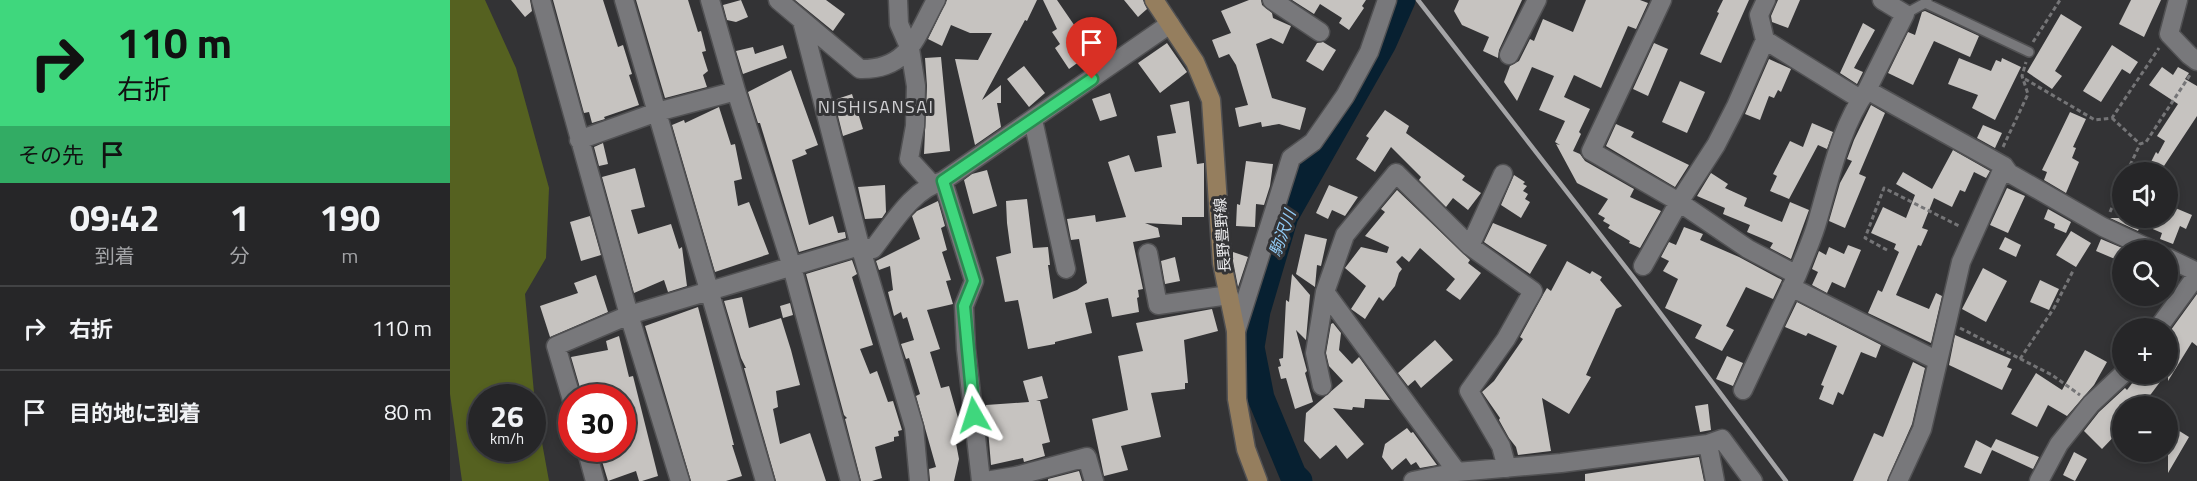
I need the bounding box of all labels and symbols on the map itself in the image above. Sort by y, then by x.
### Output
pin [1066,17,1117,79]
district label: NISHISANSAI [818,93,934,120]
street label: 長野豊野線 [1208,197,1236,273]
water label: 駒沢川 [1263,204,1302,260]
position arrow [942,383,1006,447]
speed limit sign: 30 [558,384,636,462]

